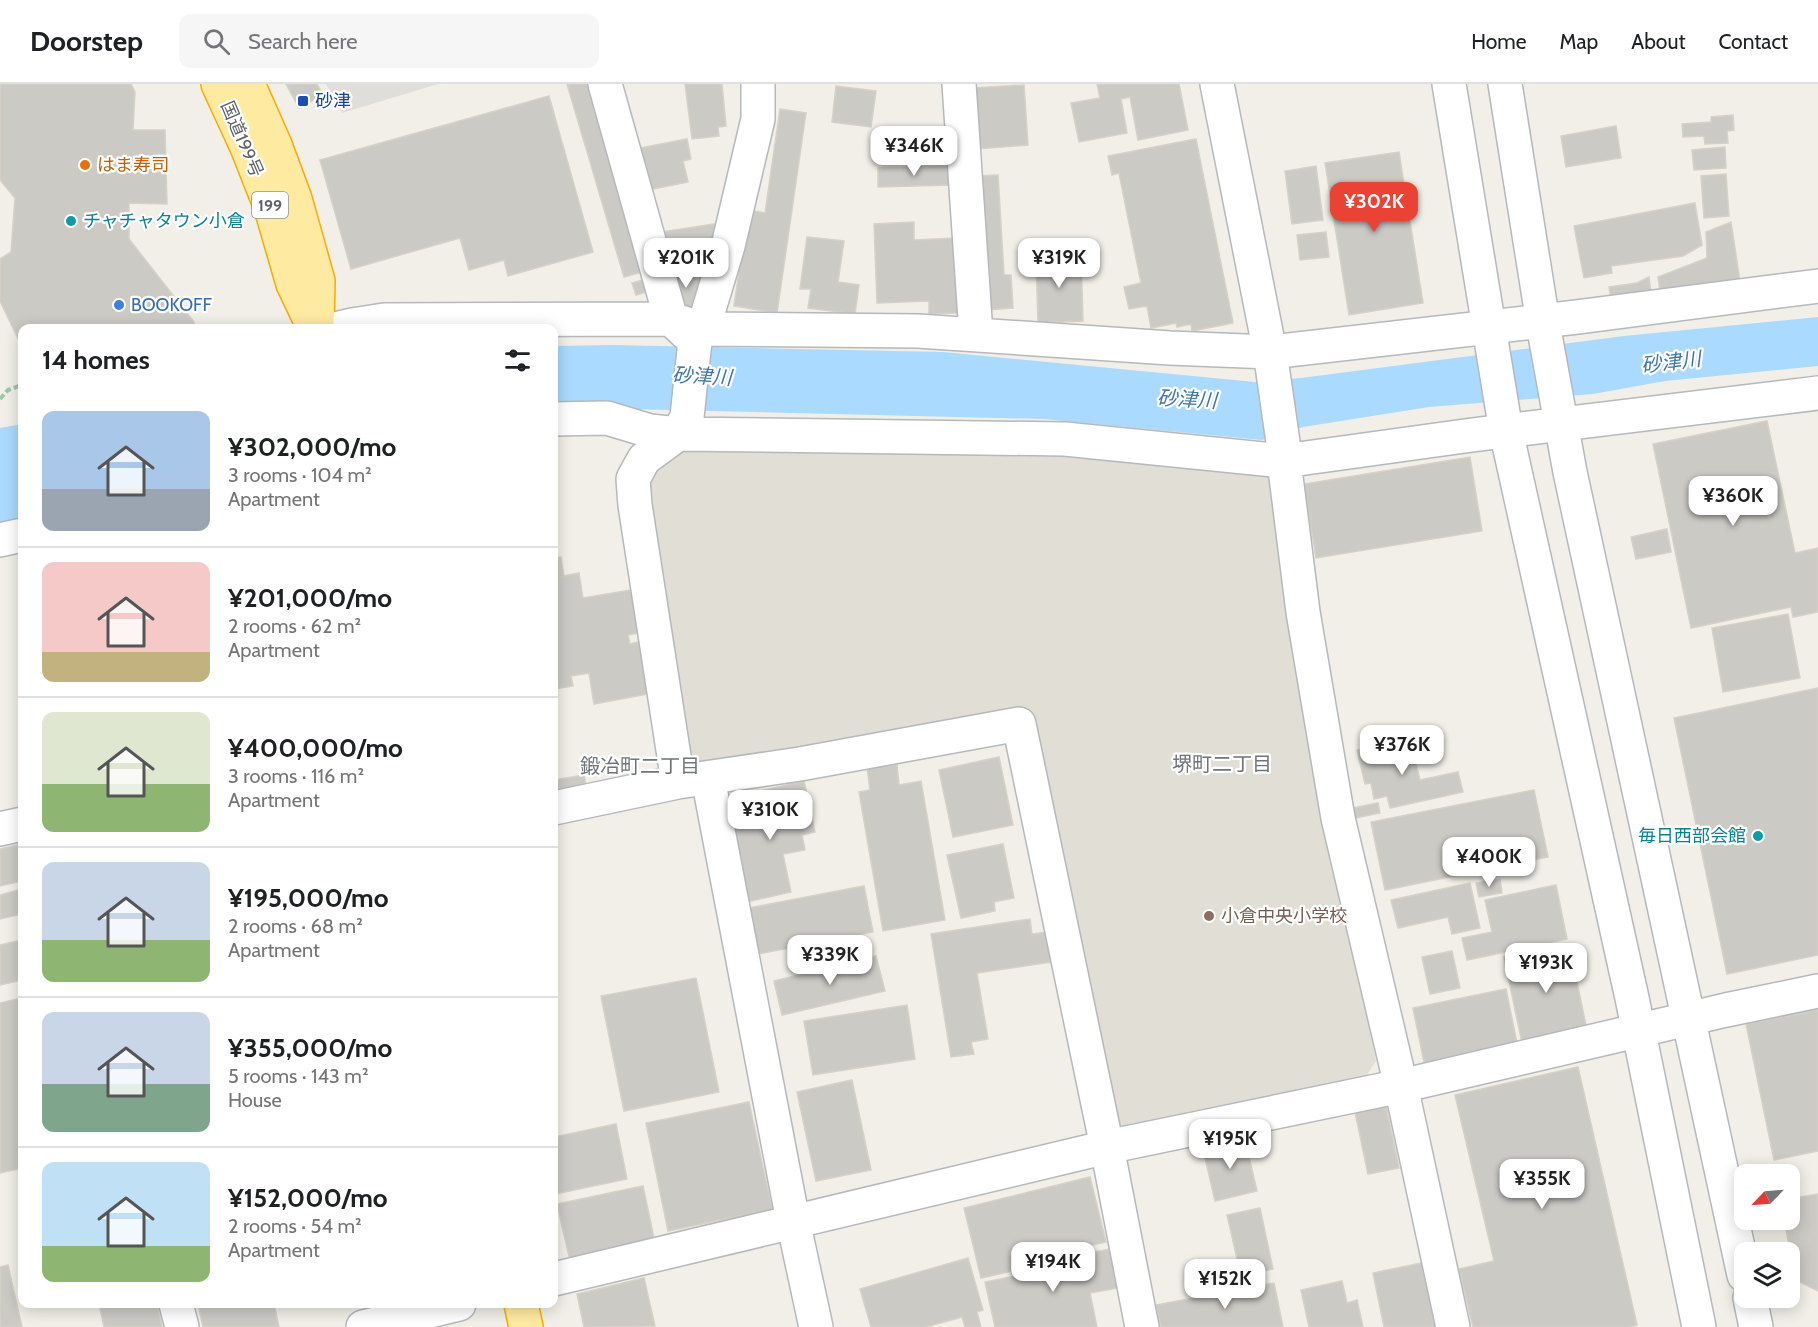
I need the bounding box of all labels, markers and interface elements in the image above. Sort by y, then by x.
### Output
search box [179,14,599,68]
text: Doorstep [30,24,143,58]
icon: search [200,25,233,58]
text: Search here [248,28,357,55]
text: Home [1471,29,1527,54]
text: Map [1560,29,1598,54]
text: About [1631,29,1685,54]
text: Contact [1718,29,1788,54]
place label: 砂津 [315,90,351,112]
marker: 砂津 [296,94,310,108]
street label: 国道199号 [216,98,268,180]
pin: ¥346K [872,126,956,177]
text: ¥346K [884,133,944,157]
place label: はま寿司 [97,154,169,176]
marker: はま寿司 [78,158,92,172]
pin: ¥302K [1332,182,1416,233]
text: ¥302K [1344,189,1404,213]
road number: 199 [252,192,288,218]
place label: チャチャタウン小倉 [83,210,245,232]
marker: チャチャタウン小倉 [64,214,78,228]
pin: ¥201K [644,238,728,289]
pin: ¥319K [1017,238,1101,289]
text: ¥201K [658,245,714,269]
text: ¥319K [1032,245,1086,269]
place label: BOOKOFF [131,294,212,316]
marker: BOOKOFF [112,298,126,312]
text: 14 homes [42,344,150,376]
icon: filters [501,344,534,377]
water label: 砂津川 [1640,346,1704,378]
water label: 砂津川 [671,362,735,390]
water label: 砂津川 [1156,385,1220,413]
text: ¥302,000/mo [228,431,396,463]
icon: home [90,435,162,507]
text: 3 rooms · 104 m² [228,463,372,487]
pin: ¥360K [1691,476,1775,527]
text: ¥360K [1703,483,1763,507]
text: Apartment [228,487,320,511]
text: ¥201,000/mo [228,582,392,614]
icon: home [90,586,162,658]
text: 2 rooms · 62 m² [228,614,361,638]
text: Apartment [228,638,320,662]
pin: ¥376K [1360,725,1444,776]
text: ¥400,000/mo [228,732,403,764]
text: ¥376K [1374,732,1430,756]
icon: home [90,736,162,808]
district label: 堺町二丁目 [1172,752,1272,776]
district label: 鍛冶町二丁目 [580,754,700,778]
text: 3 rooms · 116 m² [228,764,364,788]
text: Apartment [228,788,320,812]
pin: ¥310K [728,790,812,841]
text: ¥310K [742,797,798,821]
place label: 毎日西部会館 [1638,825,1746,847]
marker: 毎日西部会館 [1751,829,1765,843]
pin: ¥400K [1447,837,1531,888]
text: ¥400K [1456,844,1522,868]
text: ¥195,000/mo [228,882,388,914]
icon: home [90,886,162,958]
place label: 小倉中央小学校 [1221,905,1347,927]
marker: 小倉中央小学校 [1202,909,1216,923]
text: 2 rooms · 68 m² [228,914,363,938]
pin: ¥339K [788,935,872,986]
text: Apartment [228,938,320,962]
text: ¥339K [801,942,859,966]
pin: ¥193K [1504,943,1588,994]
text: ¥193K [1519,950,1573,974]
text: ¥355,000/mo [228,1032,392,1064]
icon: home [90,1036,162,1108]
text: 5 rooms · 143 m² [228,1064,369,1088]
text: House [228,1088,282,1112]
pin: ¥195K [1188,1119,1272,1170]
text: ¥195K [1203,1126,1257,1150]
pin: ¥355K [1500,1159,1584,1210]
north arrow [1734,1164,1800,1230]
map controls [1734,1164,1800,1308]
text: ¥355K [1514,1166,1570,1190]
text: ¥152,000/mo [228,1182,388,1214]
icon: home [90,1186,162,1258]
text: 2 rooms · 54 m² [228,1214,362,1238]
text: Apartment [228,1238,320,1262]
pin: ¥194K [1011,1242,1095,1293]
button: layers [1734,1242,1800,1308]
text: ¥194K [1025,1249,1081,1273]
pin: ¥152K [1183,1259,1267,1310]
text: ¥152K [1198,1266,1252,1290]

